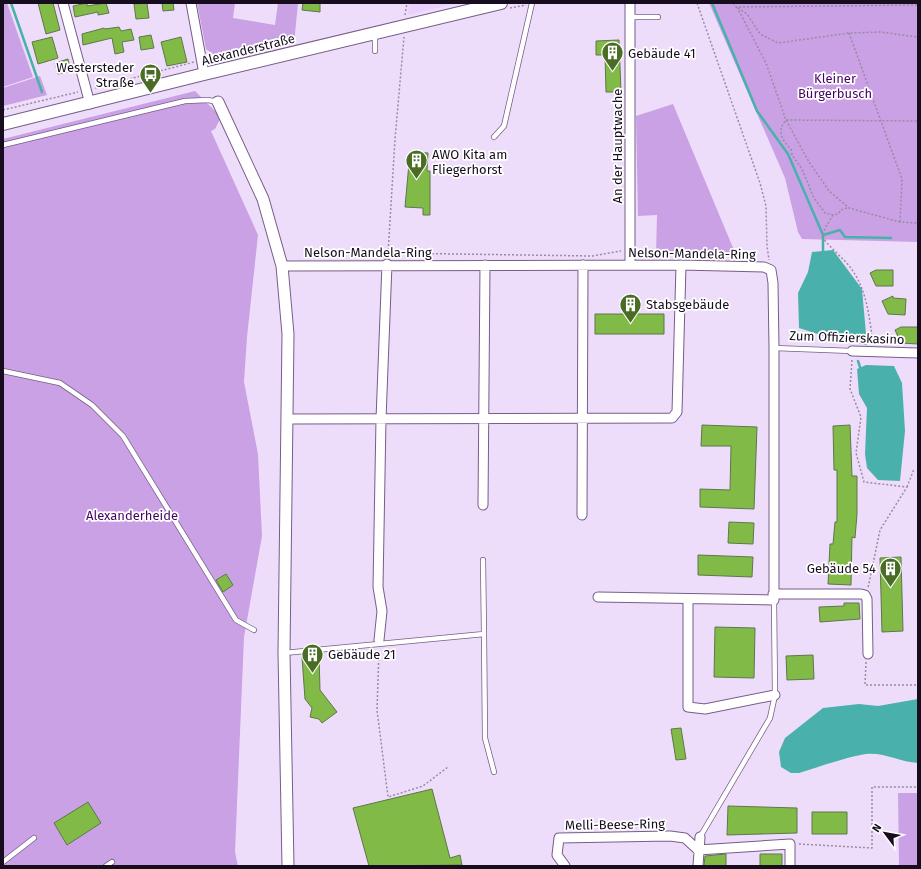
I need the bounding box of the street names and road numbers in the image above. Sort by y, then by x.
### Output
street label: Alexanderstraße [200,31,296,68]
street label: An der Hauptwache [610,89,625,203]
street label: Nelson-Mandela-Ring [304,245,432,260]
street label: Nelson-Mandela-Ring [628,245,756,262]
street label: Zum Offizierskasino [789,328,905,347]
street label: Melli-Beese-Ring [565,816,665,833]

